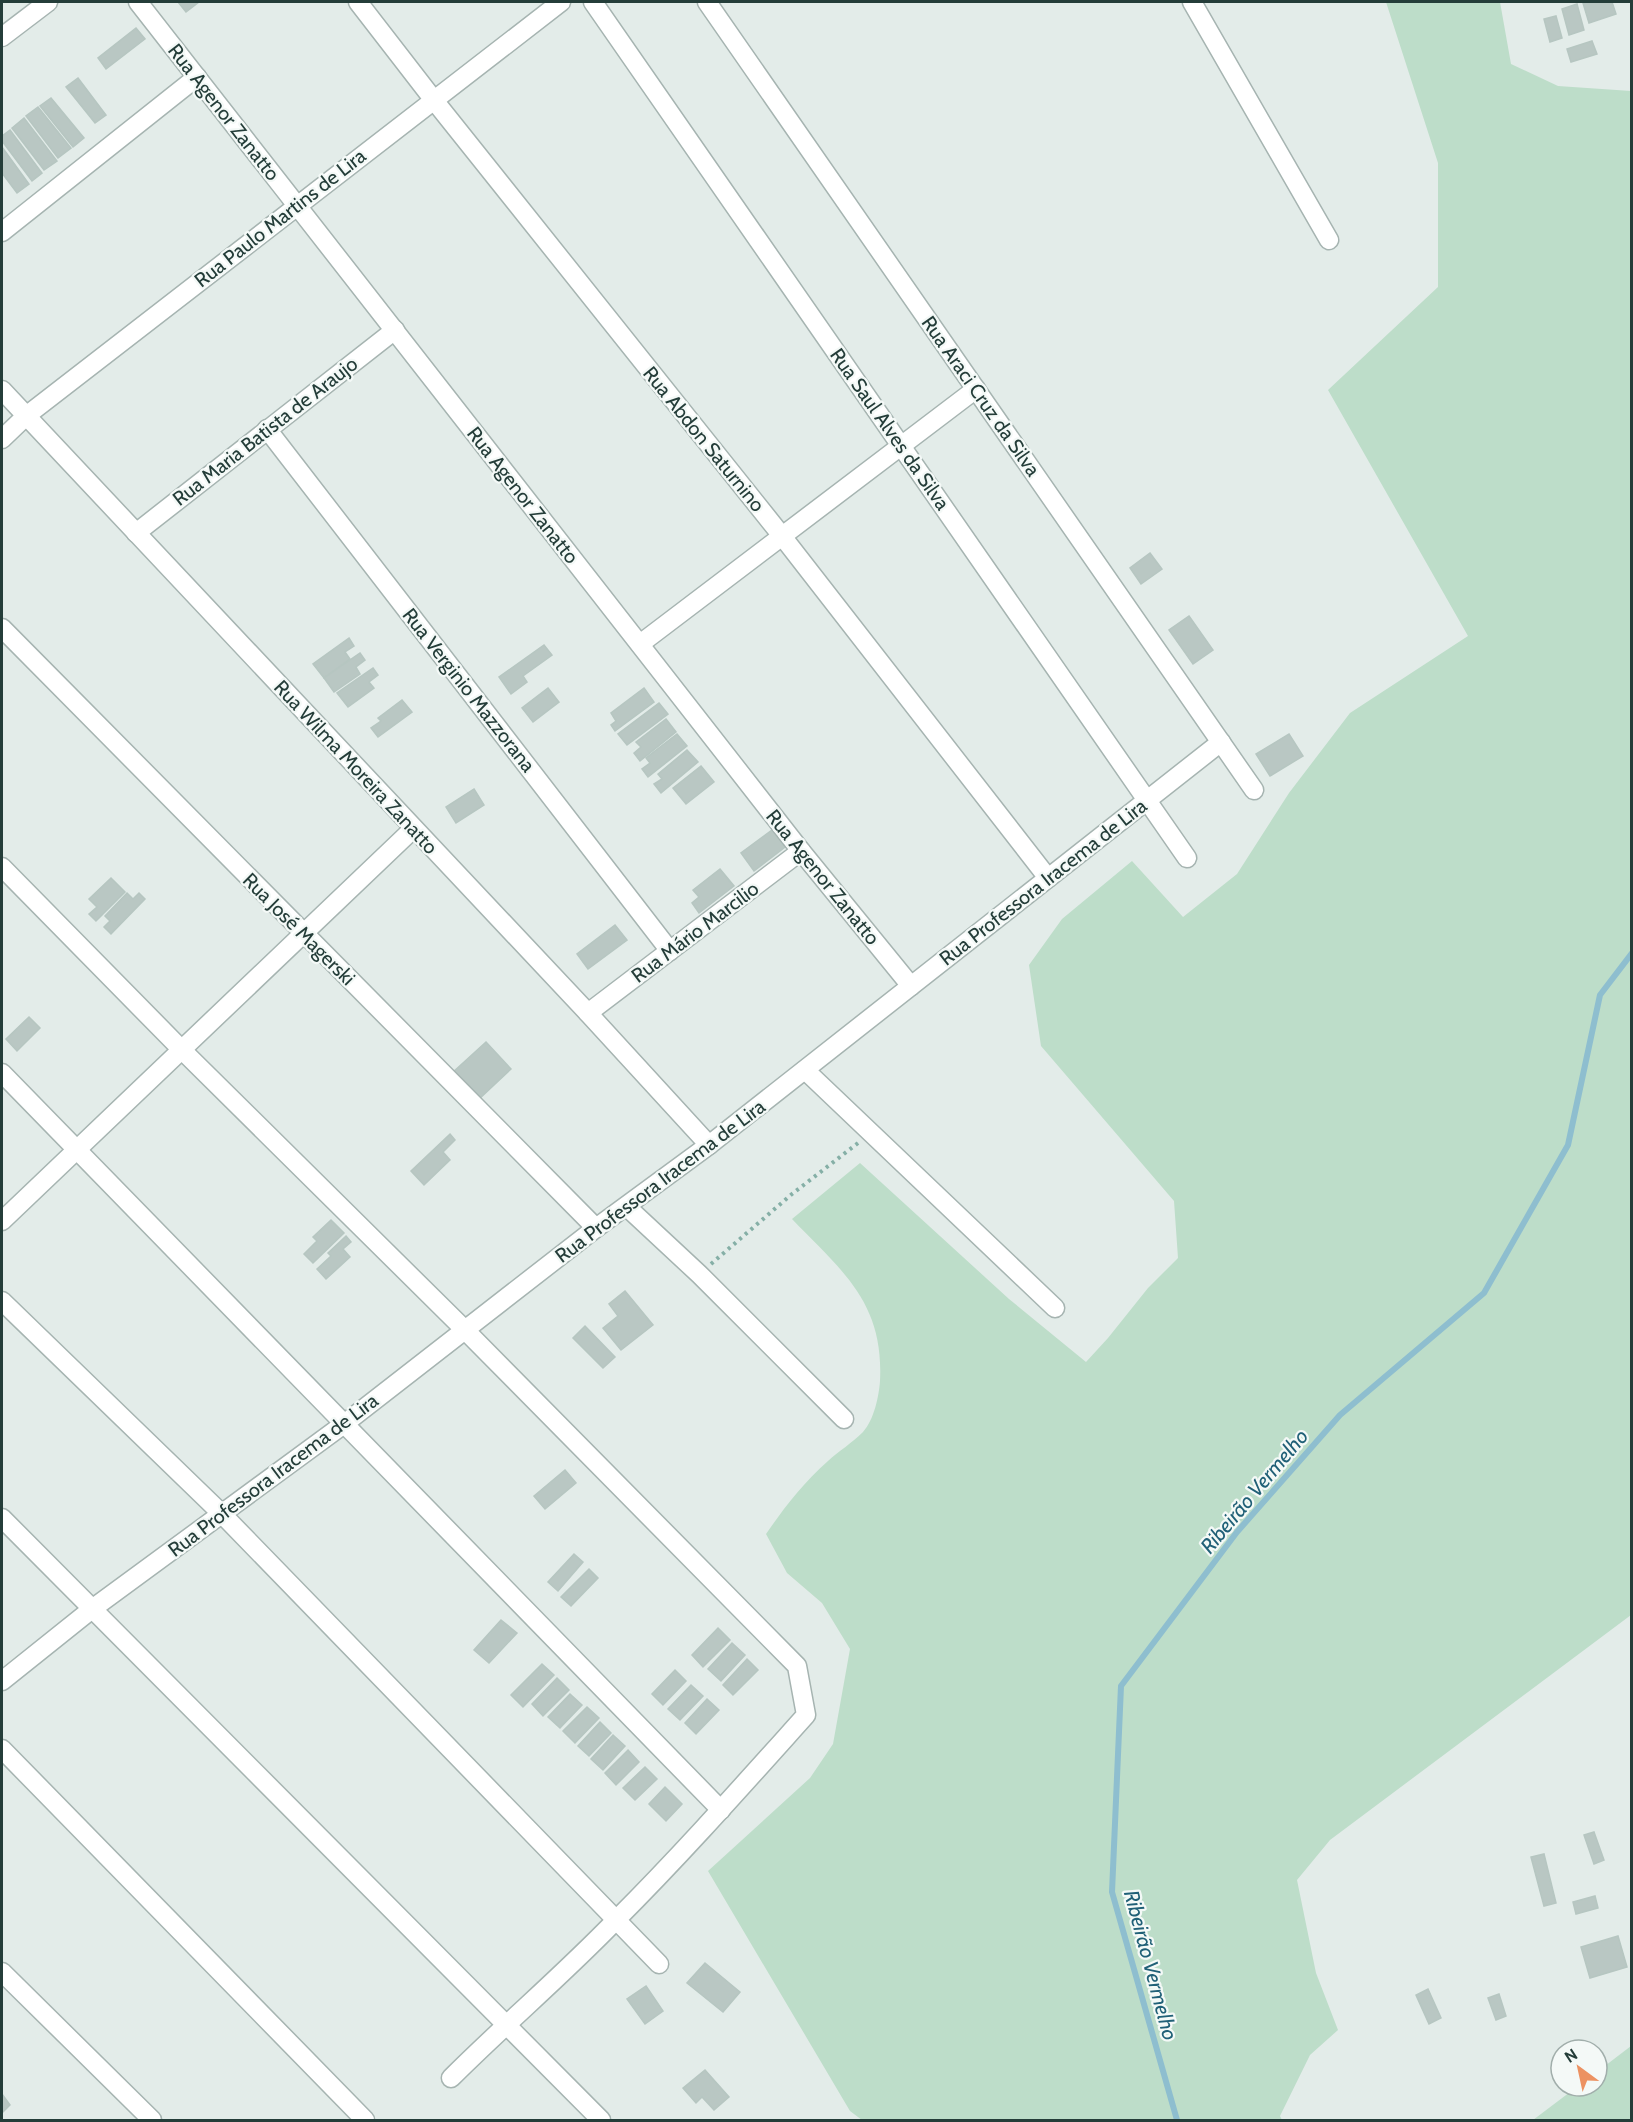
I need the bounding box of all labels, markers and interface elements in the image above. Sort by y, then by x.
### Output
street label: Rua Agenor Zanatto [163,39,285,185]
street label: Rua Paulo Martins de Lira [190,143,371,292]
street label: Rua Araci Cruz da Silva [917,311,1046,481]
street label: Rua Saul Alves da Silva [825,344,955,515]
street label: Rua Maria Batista de Araujo [168,351,362,511]
street label: Rua Abdon Saturnino [638,362,770,516]
street label: Rua Agenor Zanatto [462,422,584,568]
street label: Rua Verginio Mazzorana [398,603,541,777]
street label: Rua Wilma Moreira Zanatto [269,675,443,859]
street label: Rua Professora Iracema de Lira [935,793,1152,970]
street label: Rua Agenor Zanatto [761,805,885,949]
street label: Rua José Magerski [238,868,360,990]
street label: Rua Mário Marcilio [627,876,763,988]
street label: Rua Professora Iracema de Lira [550,1094,770,1268]
street label: Rua Professora Iracema de Lira [163,1388,383,1562]
water label: Ribeirão Vermelho [1195,1424,1313,1558]
water label: Ribeirão Vermelho [1119,1887,1183,2043]
north arrow [1549,2038,1609,2098]
text: N [1561,2045,1581,2067]

